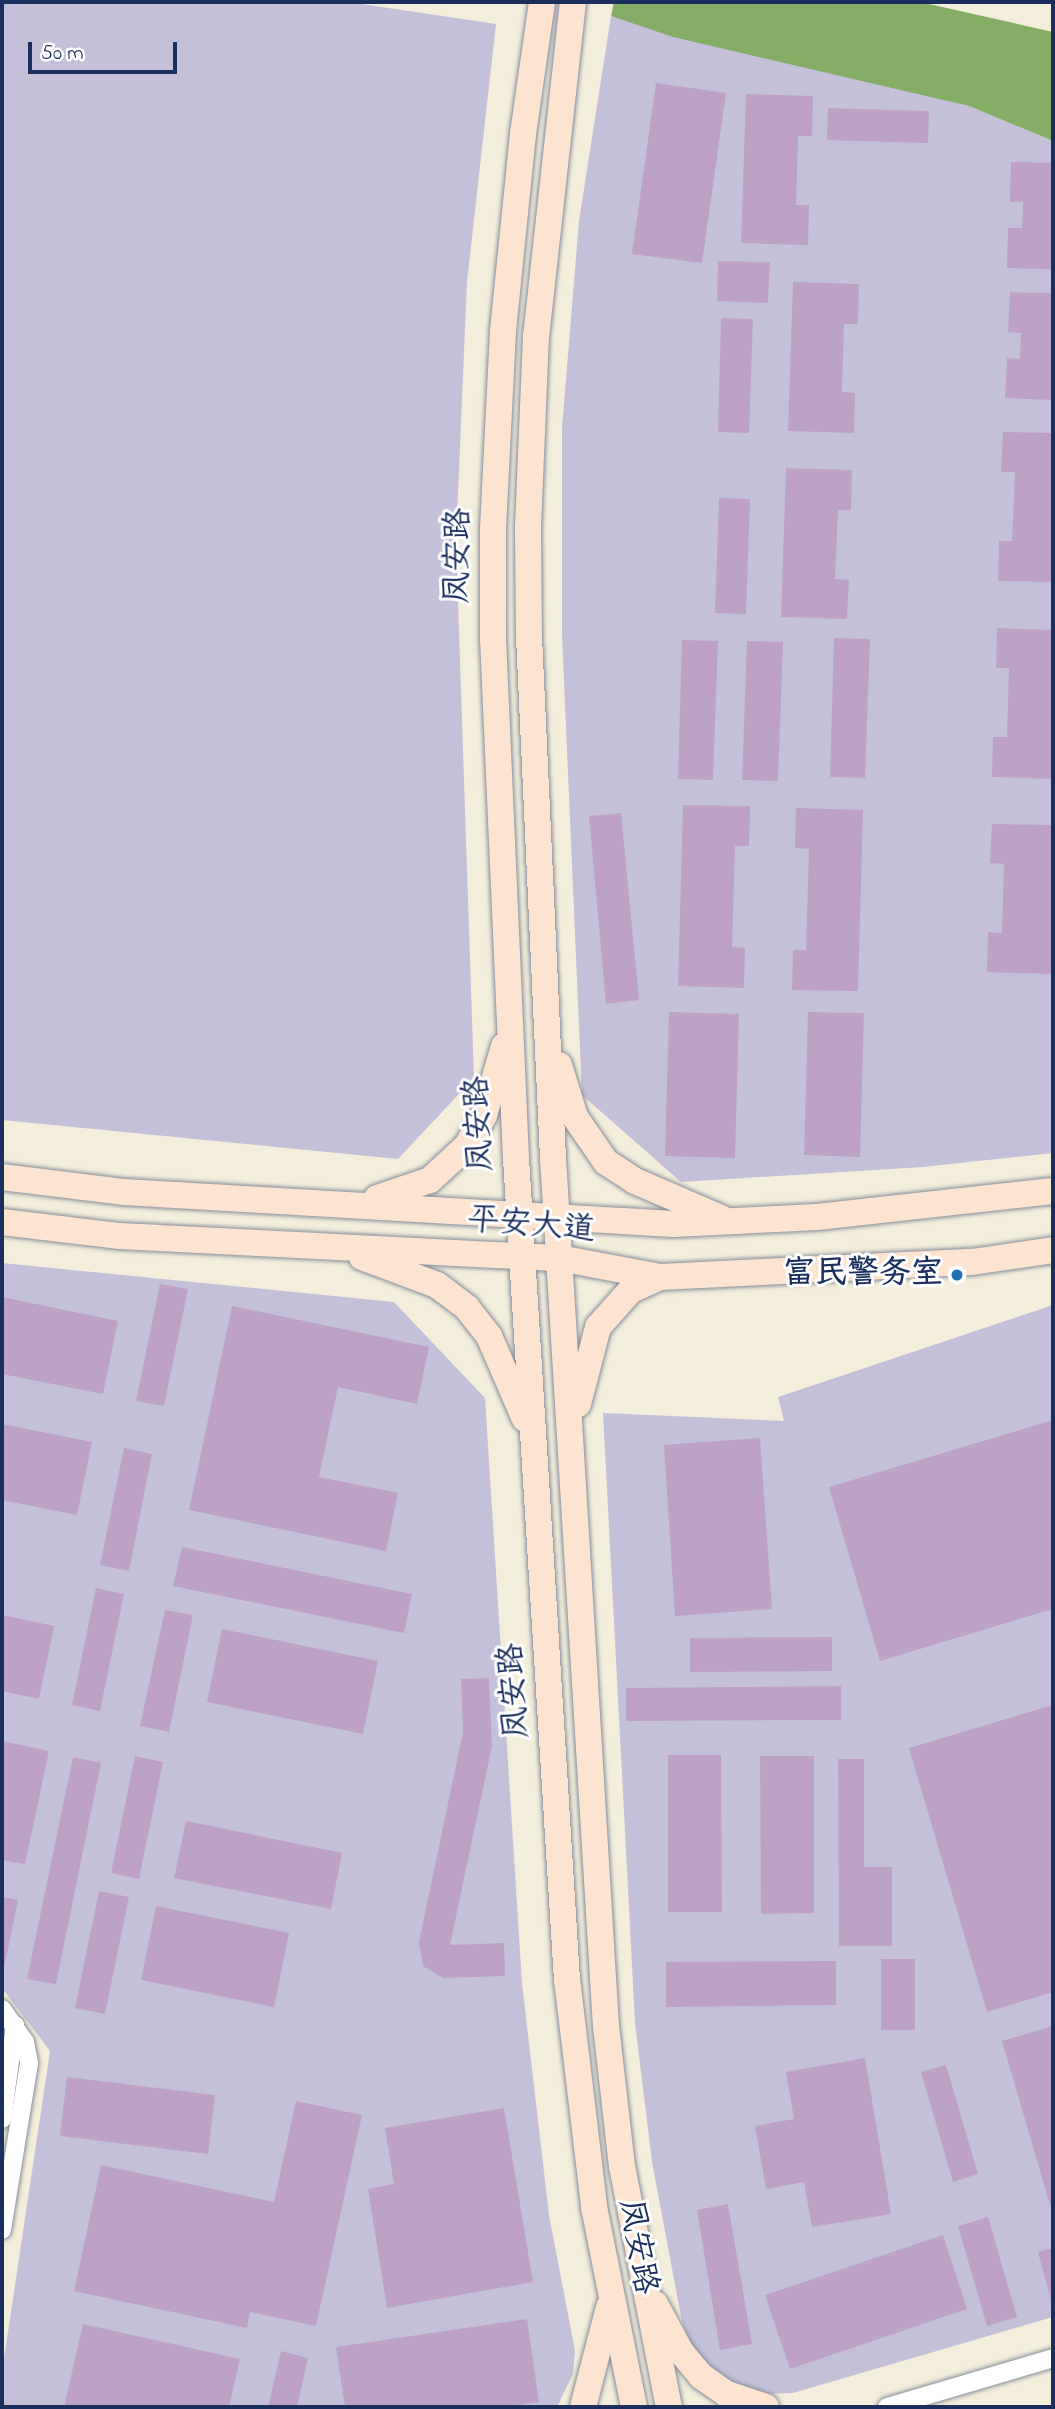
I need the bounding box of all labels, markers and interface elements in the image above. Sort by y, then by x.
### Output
scale bar [32,28,180,72]
text: 50 m [41,39,84,69]
street label: 凤安路 [440,508,480,604]
street label: 凤安路 [459,1075,503,1173]
street label: 平安大道 [466,1202,596,1252]
place label: 富民警务室 [783,1256,943,1294]
marker: 富民警务室 [949,1267,965,1283]
street label: 凤安路 [493,1642,539,1740]
street label: 凤安路 [609,2196,663,2298]

